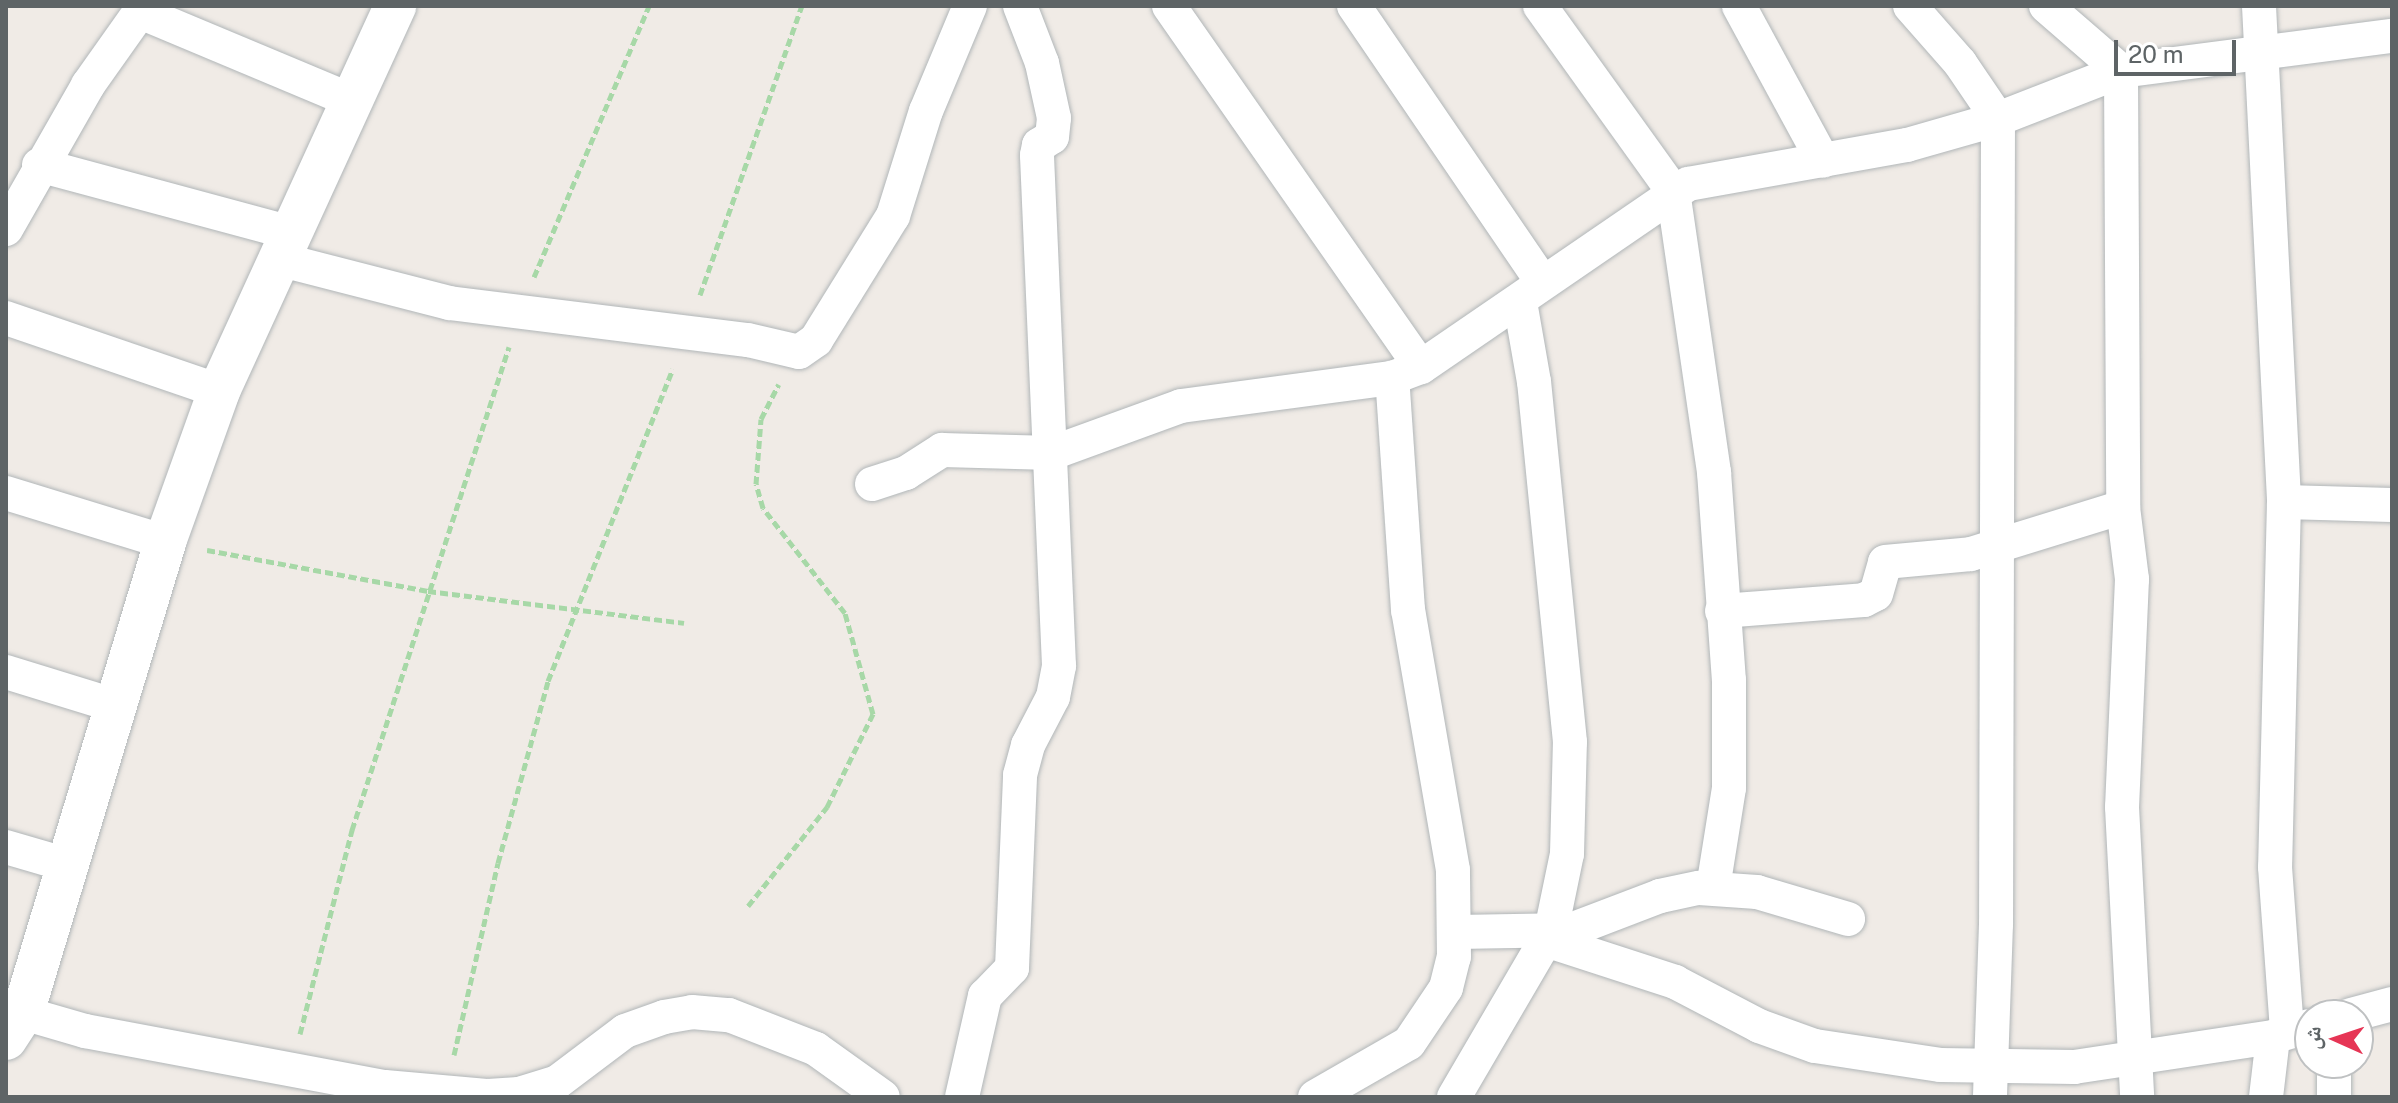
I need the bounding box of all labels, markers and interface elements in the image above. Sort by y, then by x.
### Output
scale bar [2118,24,2240,74]
text: 20 m [2128,40,2184,68]
north arrow [2294,999,2374,1079]
text: ش [2298,1026,2326,1050]

